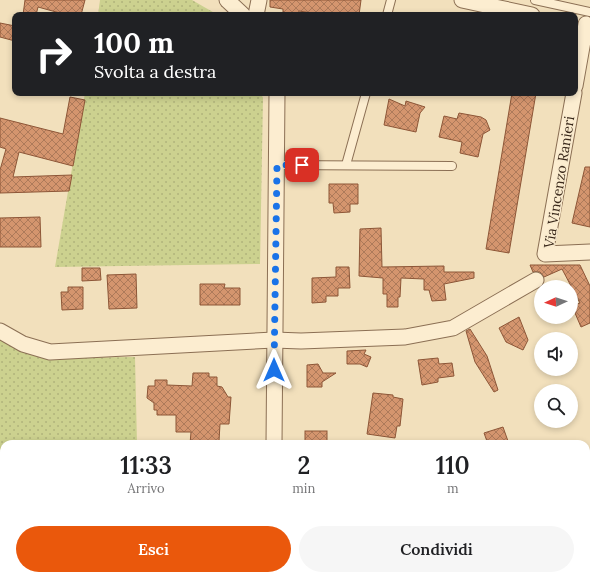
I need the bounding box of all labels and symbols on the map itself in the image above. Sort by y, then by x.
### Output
street label: Via Vincenzo Ranieri [540,115,578,250]
pin [285,148,319,182]
north arrow [534,280,578,324]
position arrow [253,349,295,391]

